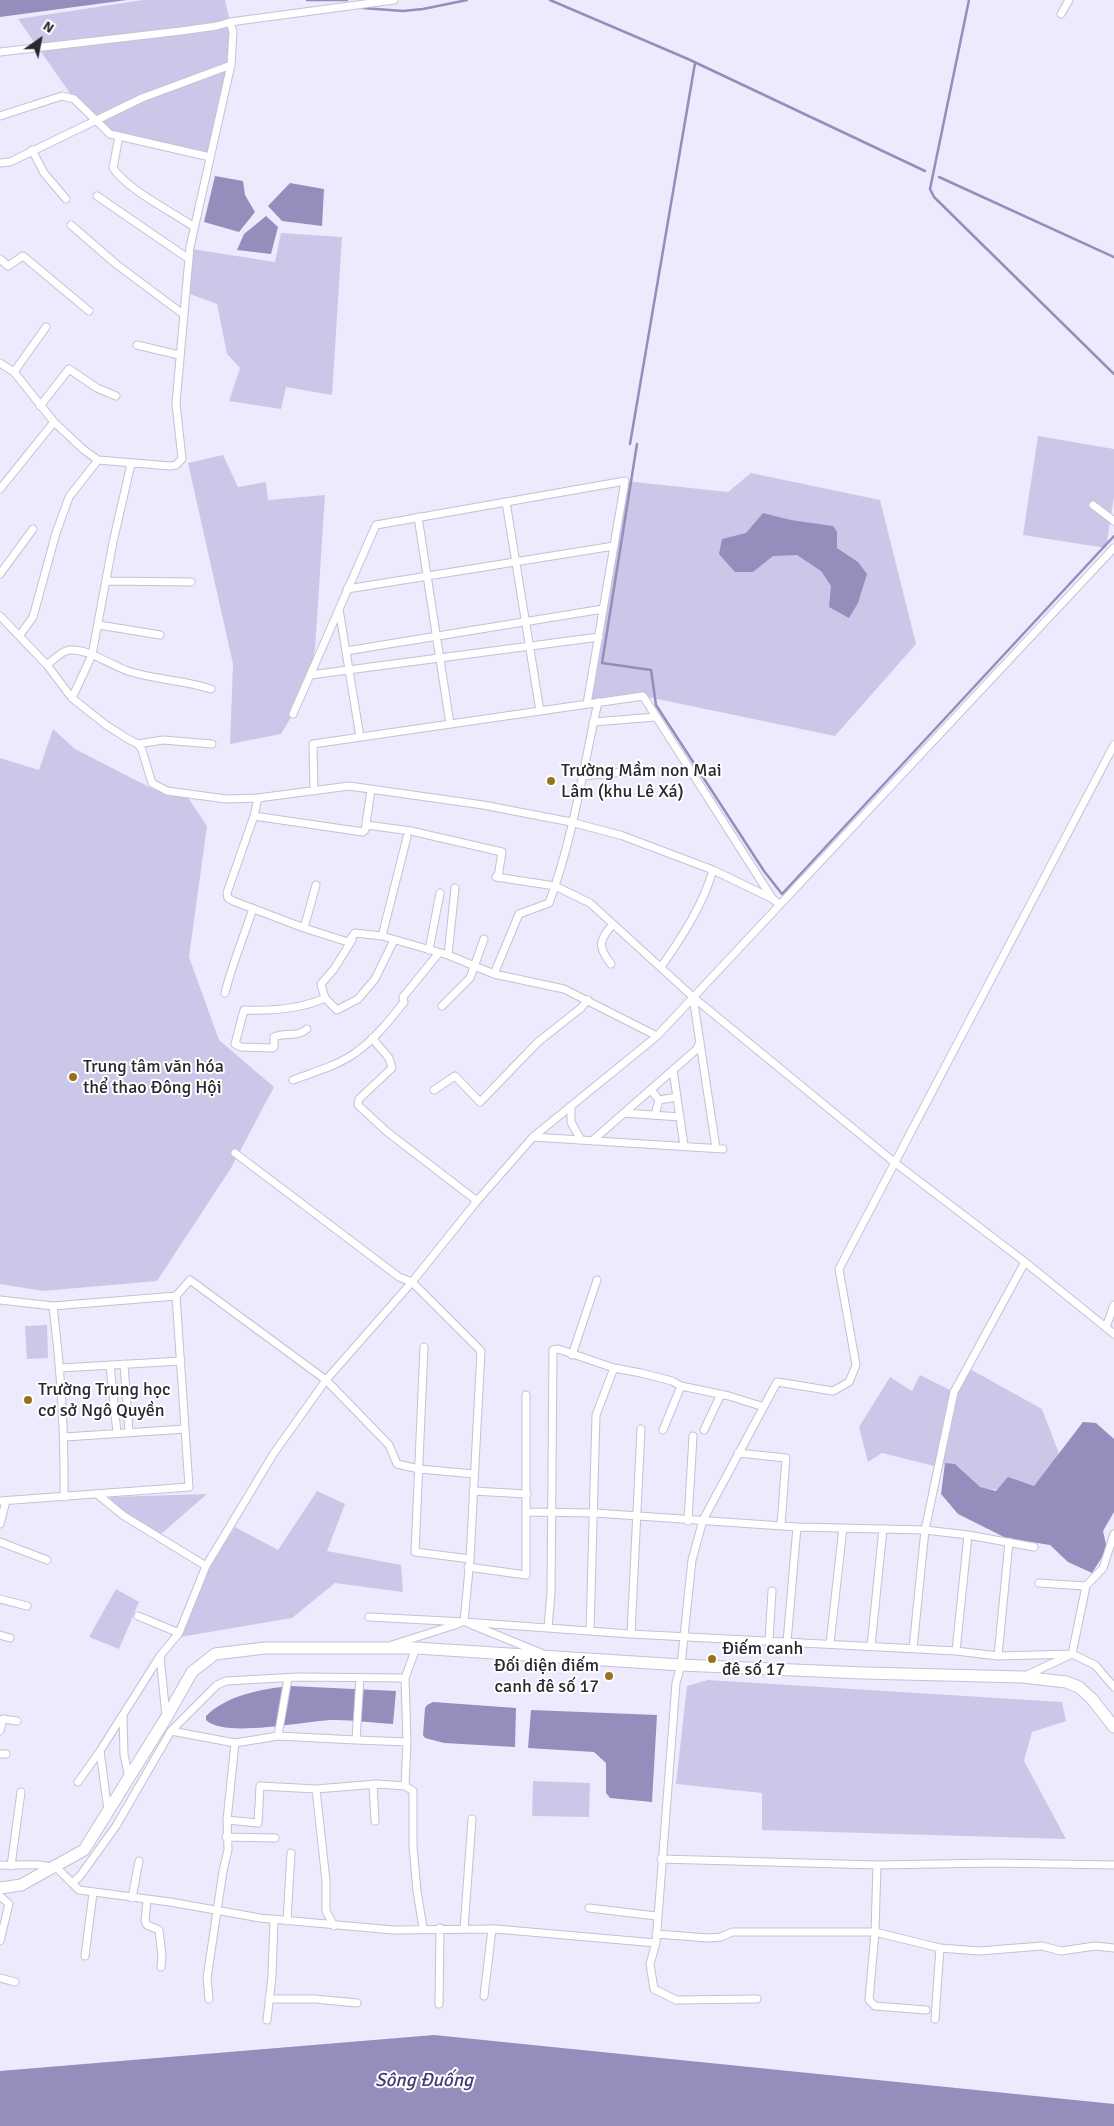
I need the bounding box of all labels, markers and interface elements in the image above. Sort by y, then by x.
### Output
north arrow [15,15,65,65]
text: N [40,17,57,37]
place label: Trường Mầm non Mai Lâm (khu Lê Xá) [561,760,722,802]
marker: Trường Mầm non Mai Lâm (khu Lê Xá) [545,775,557,787]
place label: Trung tâm văn hóa thể thao Đông Hội [83,1056,224,1098]
marker: Trung tâm văn hóa thể thao Đông Hội [67,1071,79,1083]
place label: Trường Trung học cơ sở Ngô Quyền [38,1379,171,1422]
marker: Trường Trung học cơ sở Ngô Quyền [22,1394,34,1406]
place label: Điếm canh đê số 17 [722,1638,803,1680]
marker: Điếm canh đê số 17 [706,1653,718,1665]
place label: Đối diện điếm canh đê số 17 [494,1655,599,1698]
marker: Đối diện điếm canh đê số 17 [603,1670,615,1682]
water label: Sông Đuống [375,2070,473,2092]

